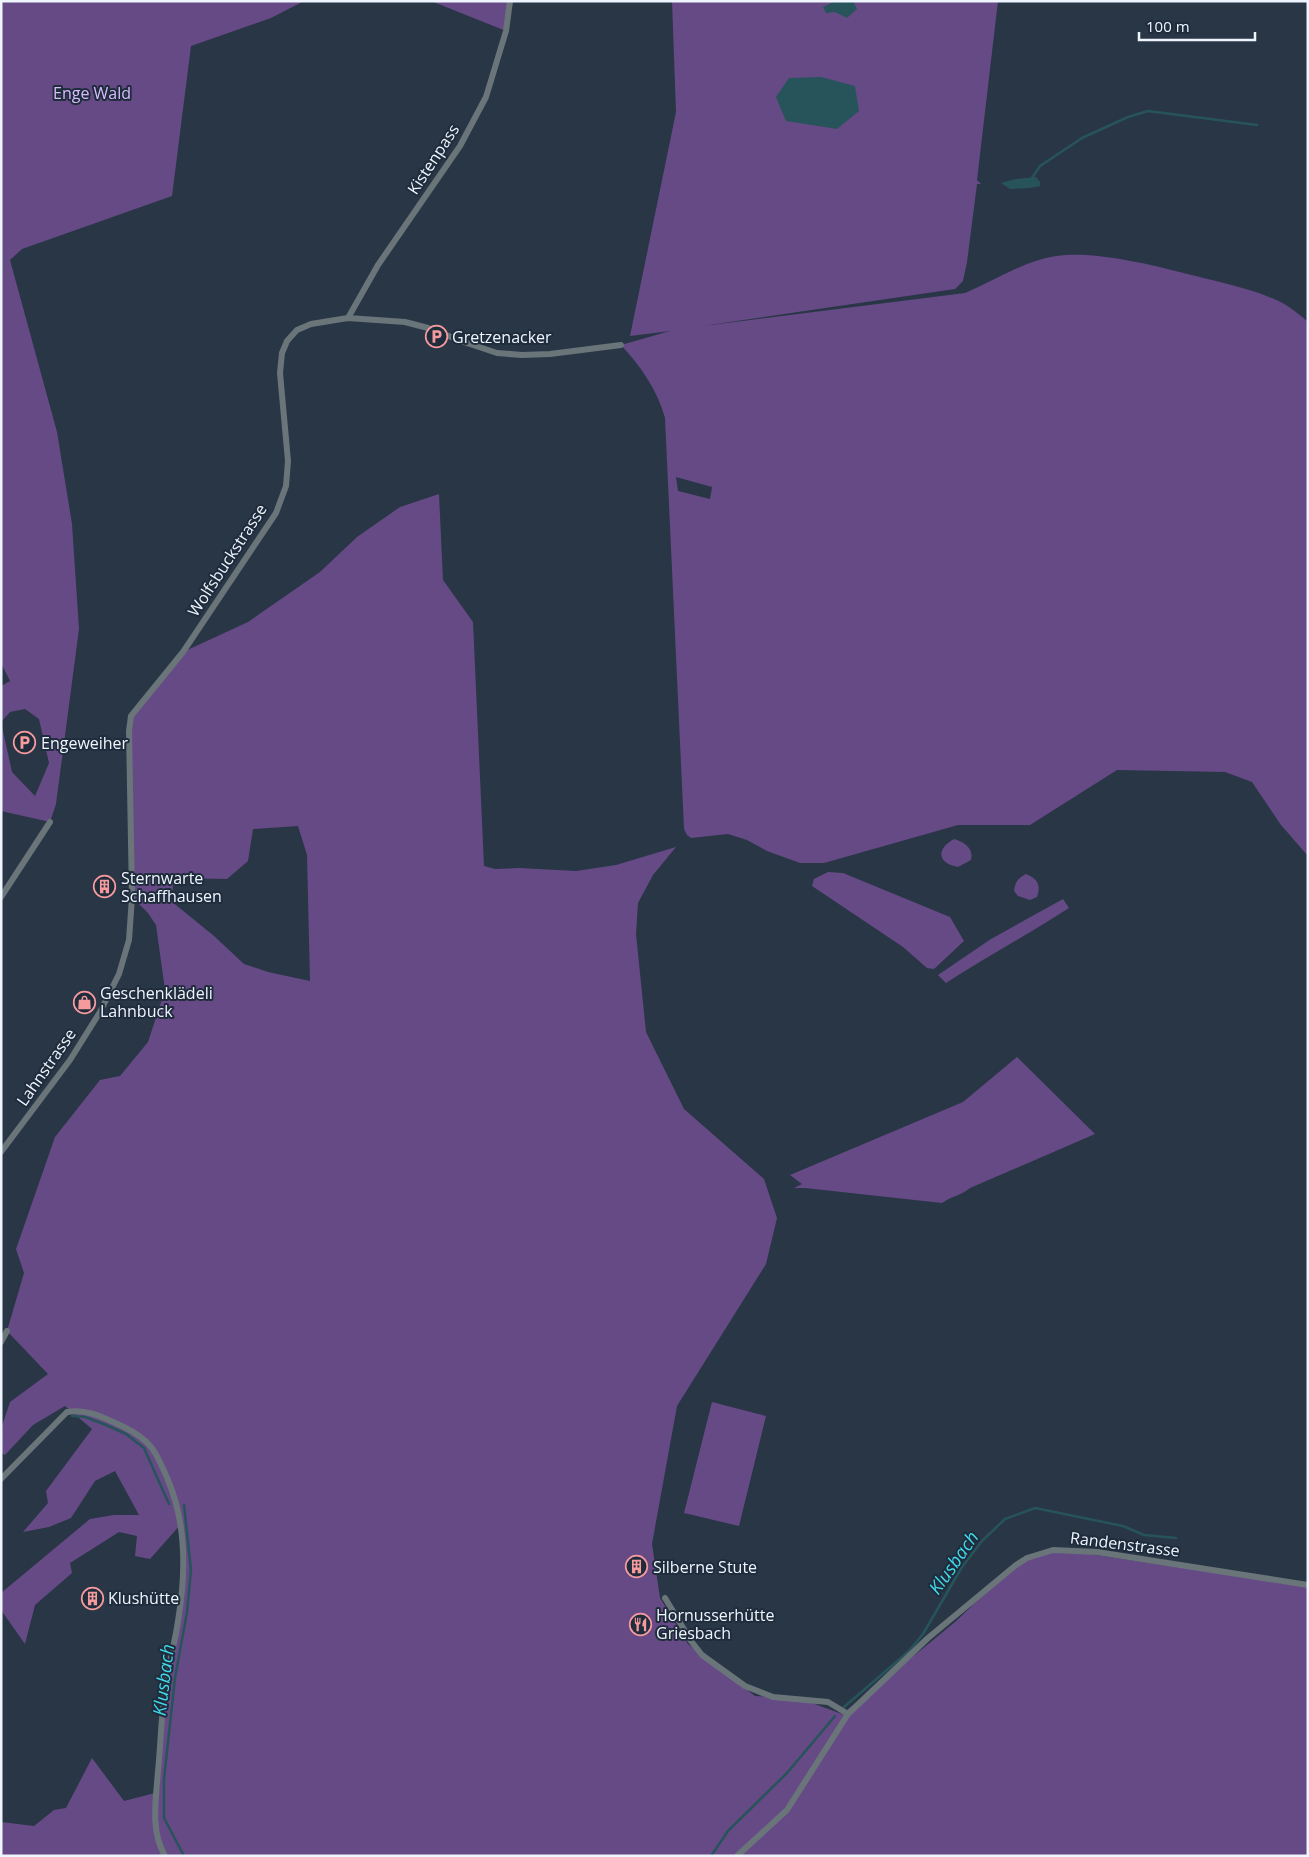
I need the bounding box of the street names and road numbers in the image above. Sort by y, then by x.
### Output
street label: Kistenpass [402,120,464,198]
street label: Wolfsbuckstrasse [182,499,272,621]
street label: Lahnstrasse [11,1024,81,1110]
street label: Randenstrasse [1069,1526,1181,1562]

